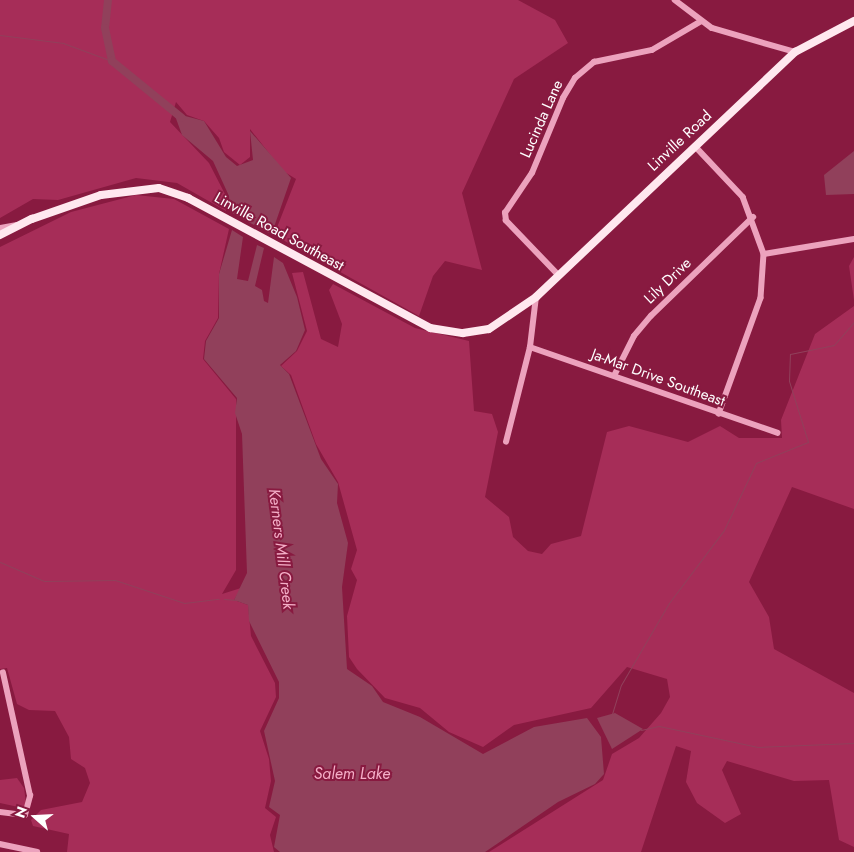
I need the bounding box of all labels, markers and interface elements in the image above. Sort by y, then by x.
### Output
street label: Lucinda Lane [517,77,567,161]
street label: Linville Road [644,107,716,175]
street label: Linville Road Southeast [211,189,347,275]
street label: Lily Drive [641,254,695,308]
street label: Ja-Mar Drive Southeast [589,345,727,411]
water label: Kerners Mill Creek [264,488,298,610]
water label: Salem Lake [314,764,390,784]
north arrow [10,792,60,842]
text: N [10,804,32,821]

